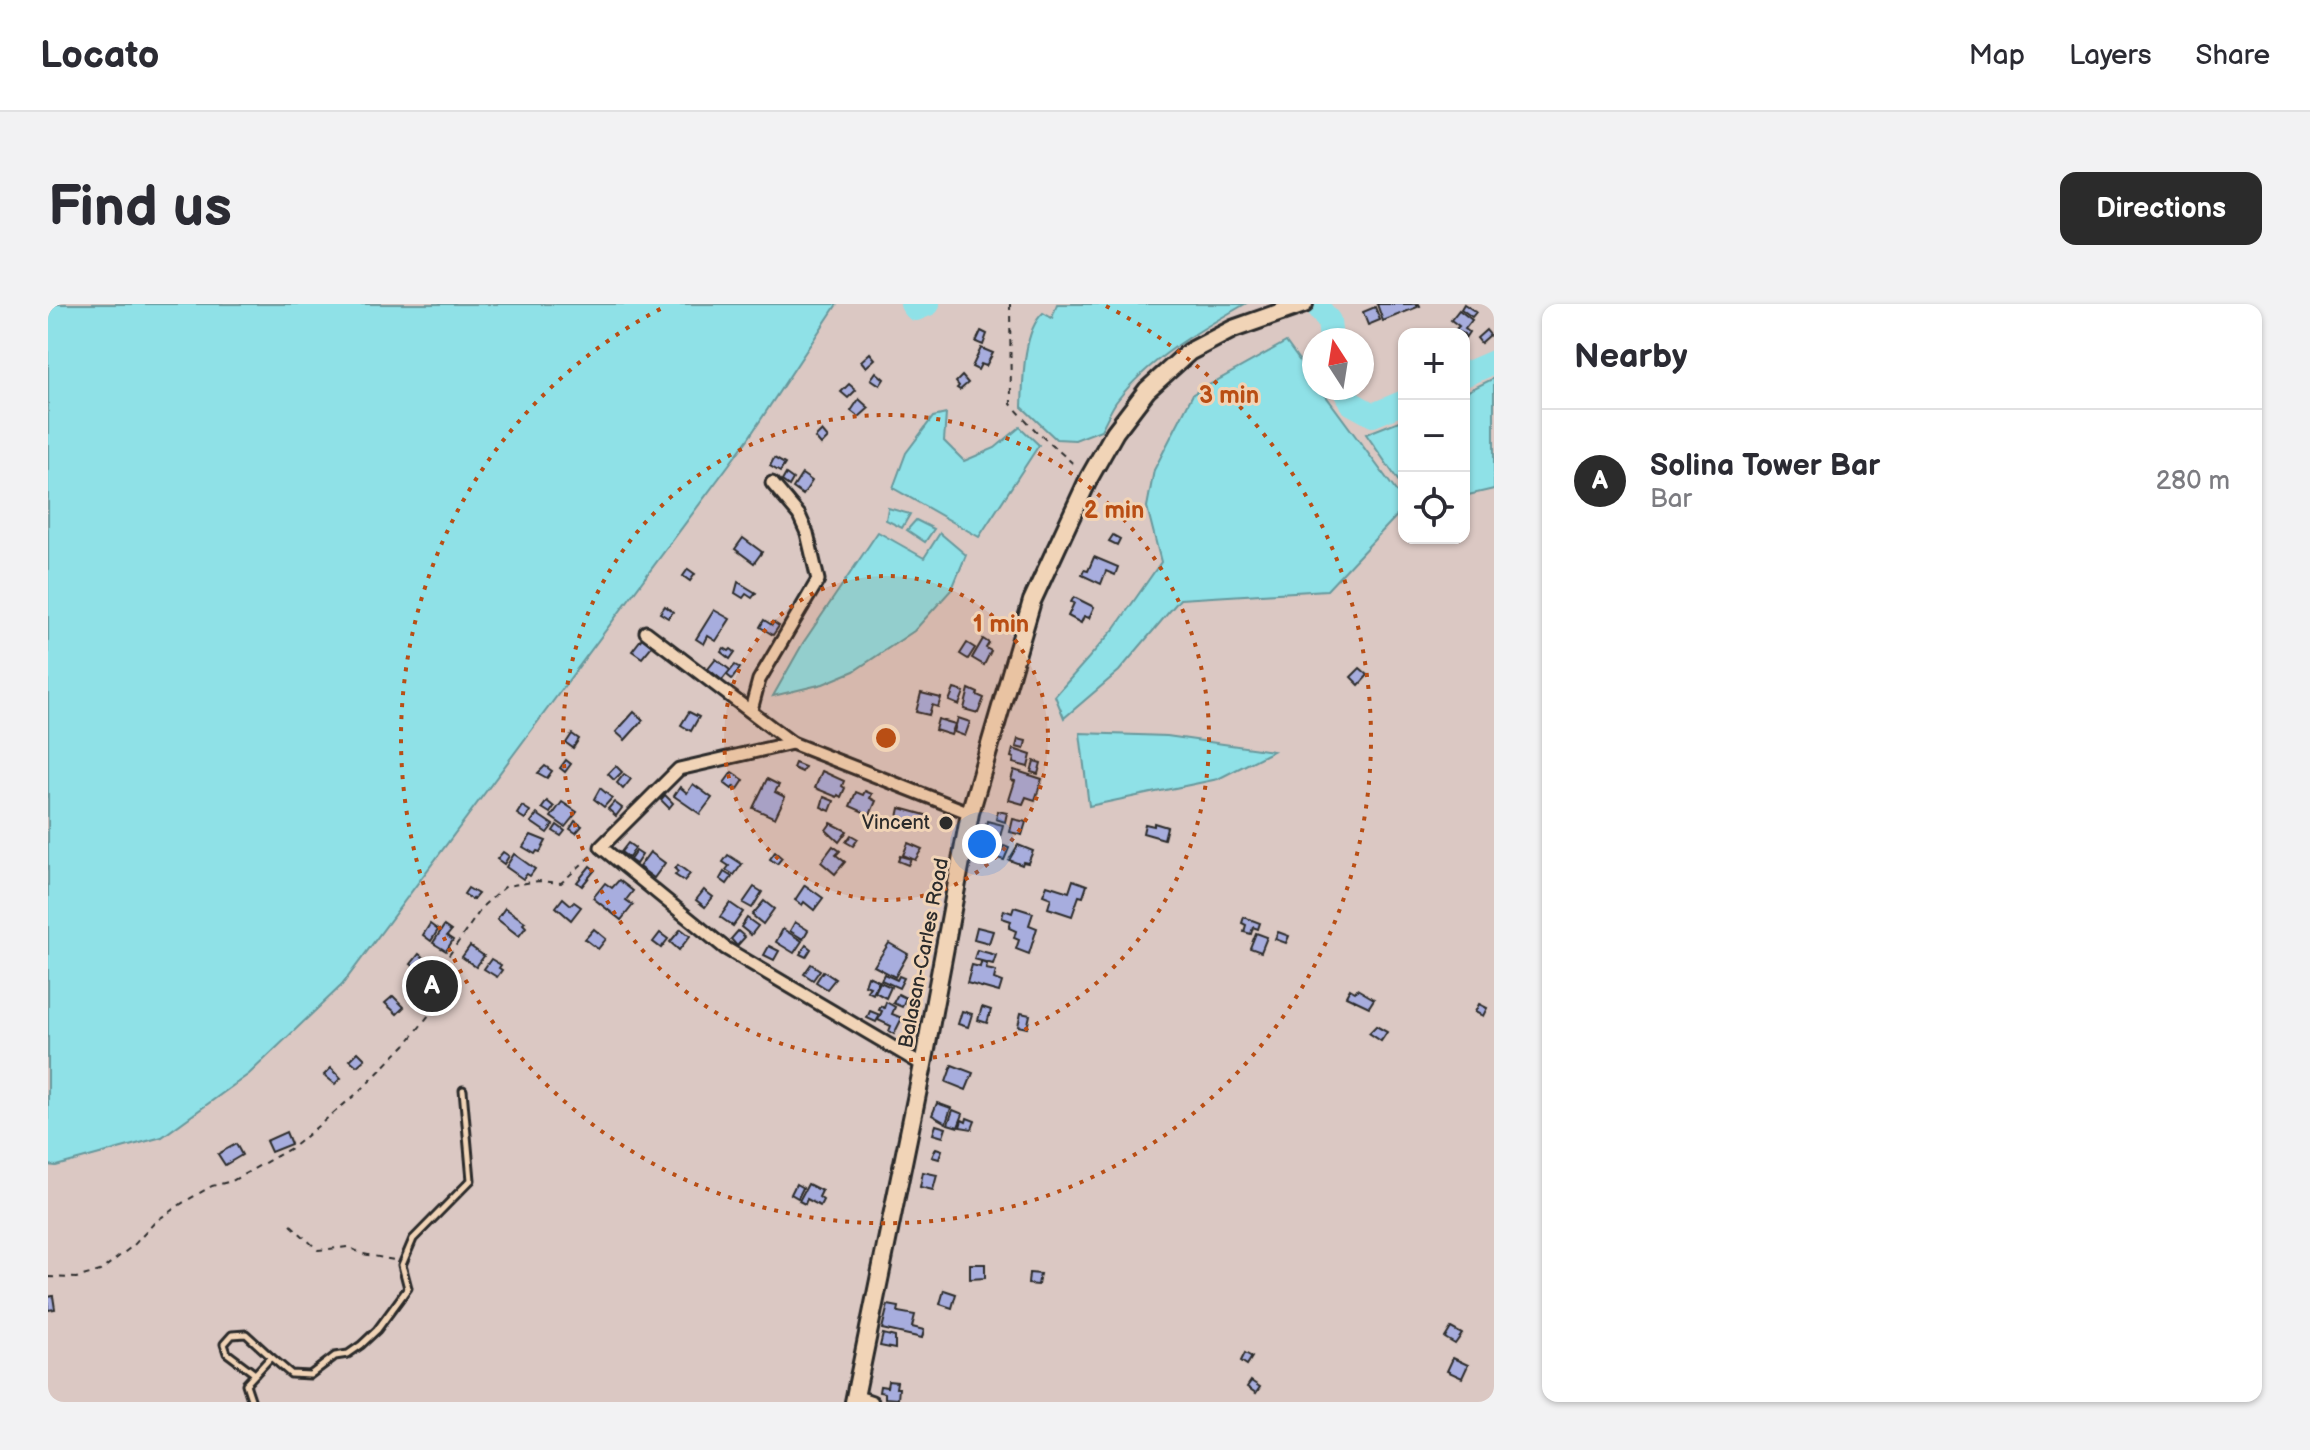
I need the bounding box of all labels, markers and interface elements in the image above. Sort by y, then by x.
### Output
text: Locato [40,33,159,78]
text: Map [1969,39,2025,72]
text: Layers [2069,39,2152,72]
text: Share [2196,39,2270,72]
button: Directions [2060,172,2262,245]
text: Find us [48,175,232,242]
north arrow [1302,328,1374,400]
map controls [1398,328,1470,544]
button: + [1398,328,1470,400]
text: Nearby [1574,336,1688,377]
text: 3 min [1199,381,1259,410]
button: − [1398,400,1470,472]
text: Solina Tower Bar [1650,448,1880,484]
text: A [1592,466,1608,497]
text: 280 m [2156,466,2230,497]
button: locate [1398,472,1470,544]
text: Bar [1650,484,1692,515]
text: 2 min [1084,496,1144,525]
text: 1 min [973,610,1029,639]
centre of rings [872,724,900,752]
place label: Vincent [862,811,930,835]
marker: Vincent [937,814,955,832]
your location [962,824,1002,864]
street label: Balasan-Carles Road [894,856,954,1050]
pin: A [406,956,458,1016]

